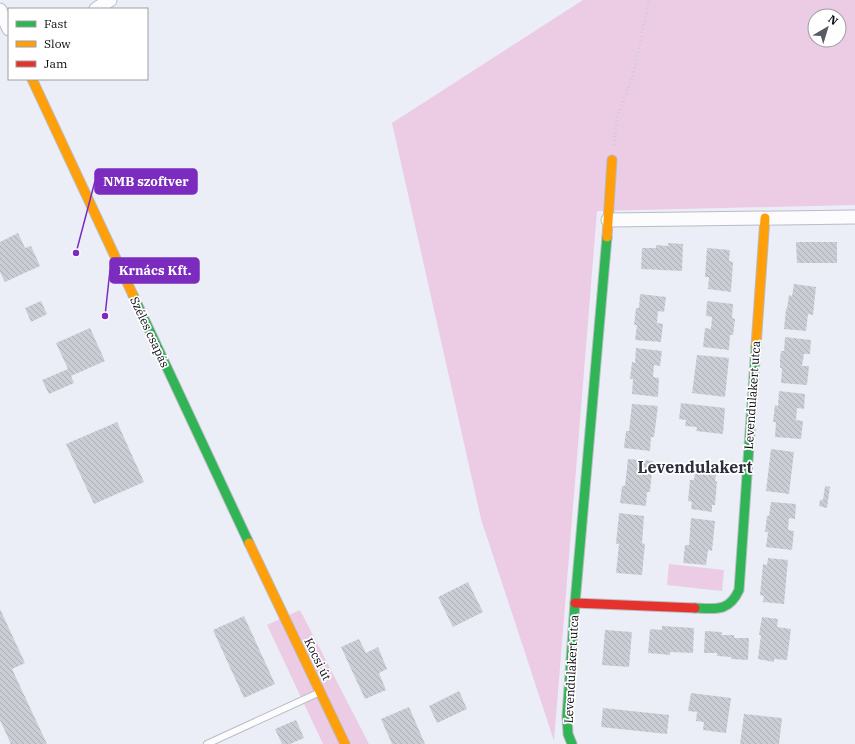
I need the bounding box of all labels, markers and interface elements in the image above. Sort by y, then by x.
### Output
legend [8,8,148,80]
north arrow [807,8,847,48]
text: N [825,12,841,28]
text: Fast [44,16,68,31]
text: Slow [44,36,71,51]
text: Jam [44,56,68,71]
callout: NMB szoftver [95,169,197,194]
text: NMB szoftver [103,173,189,190]
callout: Krnács Kft. [110,258,199,283]
text: Krnács Kft. [119,262,191,279]
street label: Széles csapás [127,294,173,370]
street label: Levendulakert utca [741,340,763,450]
district label: Levendulakert [638,457,752,477]
street label: Levendulakert utca [561,614,581,724]
street label: Kocsi út [301,635,335,683]

